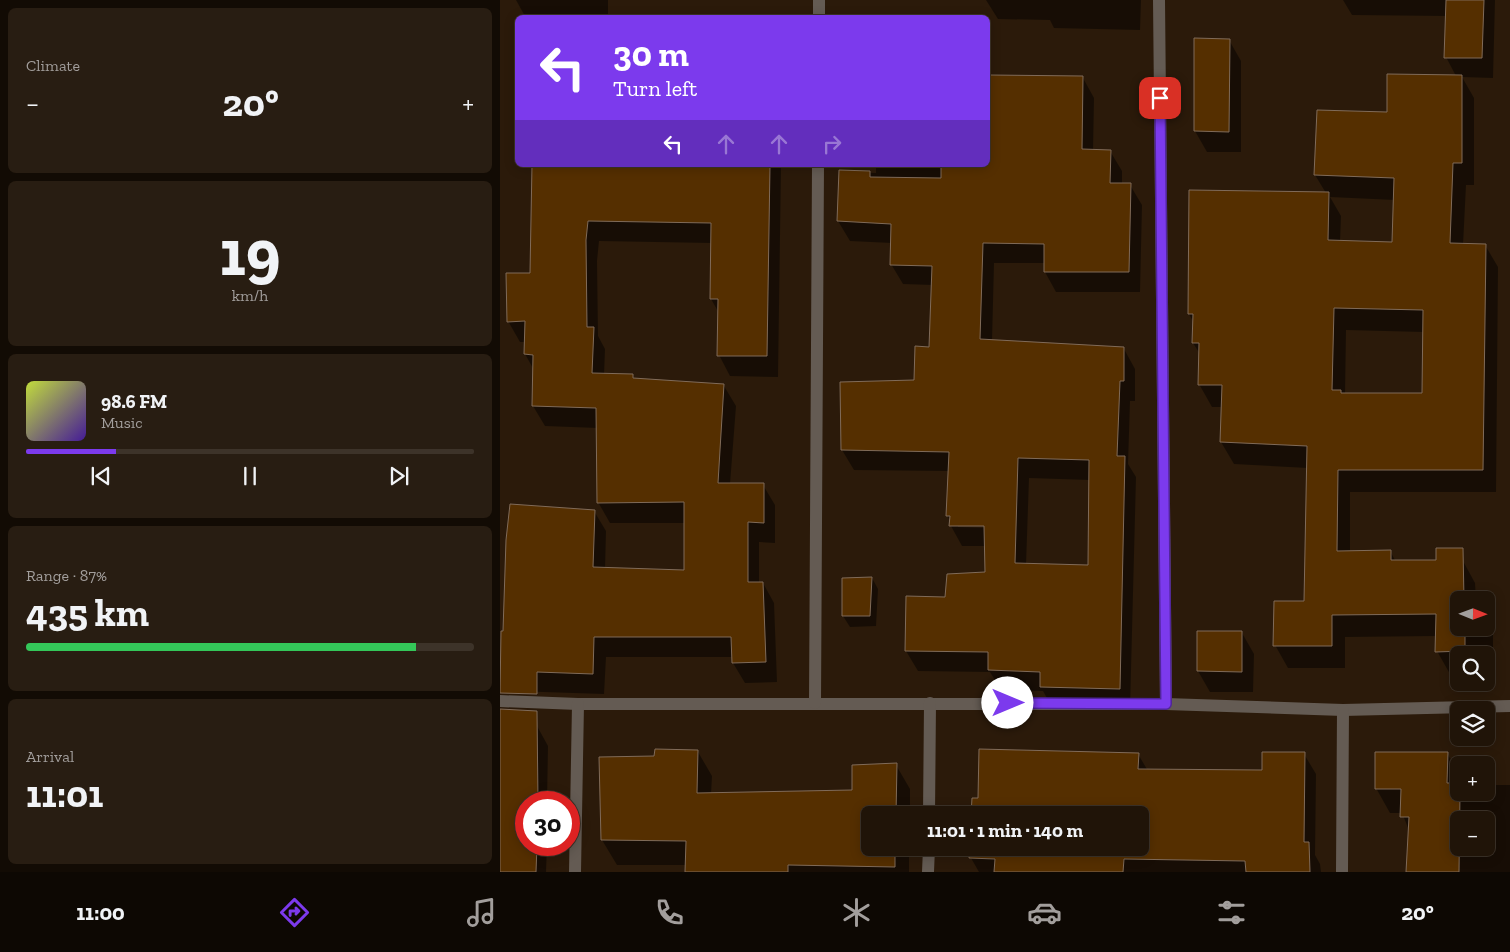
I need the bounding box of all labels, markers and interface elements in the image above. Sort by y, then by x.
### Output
text: 30 m [613,33,689,75]
icon: left [530,35,595,100]
text: Climate [26,56,80,75]
text: Turn left [613,75,697,102]
pin [1139,77,1181,119]
text: 20° [223,80,279,126]
icon: arrive [1146,84,1174,112]
text: − [26,87,39,120]
text: + [462,87,474,120]
icon: left [659,130,687,158]
icon: ahead [712,130,740,158]
icon: ahead [765,130,793,158]
icon: right [818,130,846,158]
text: 19 [219,214,281,292]
text: km/h [232,286,268,305]
text: 98.6 FM [101,390,167,413]
text: Music [101,413,143,432]
icon: previous [87,462,115,490]
icon: pause [236,462,264,490]
icon: next [385,462,413,490]
text: Range · 87% [26,566,107,585]
text: 435 km [26,590,149,636]
north arrow [1450,591,1495,636]
map controls [1450,591,1495,856]
button: search [1450,646,1495,691]
position arrow [981,676,1033,728]
button: layers [1450,701,1495,746]
text: Arrival [26,747,74,766]
button: + [1450,756,1495,801]
text: 11:01 [26,771,103,817]
speed limit sign: 30 [515,791,580,856]
button: − [1450,811,1495,856]
text: 11:01 · 1 min · 140 m [927,819,1083,842]
icon: directions [277,895,312,930]
icon: music [464,895,499,930]
icon: phone [652,895,687,930]
icon: climate [839,895,874,930]
icon: car [1027,895,1062,930]
icon: filters [1214,895,1249,930]
text: 11:00 [76,899,125,926]
text: 20° [1401,899,1434,926]

